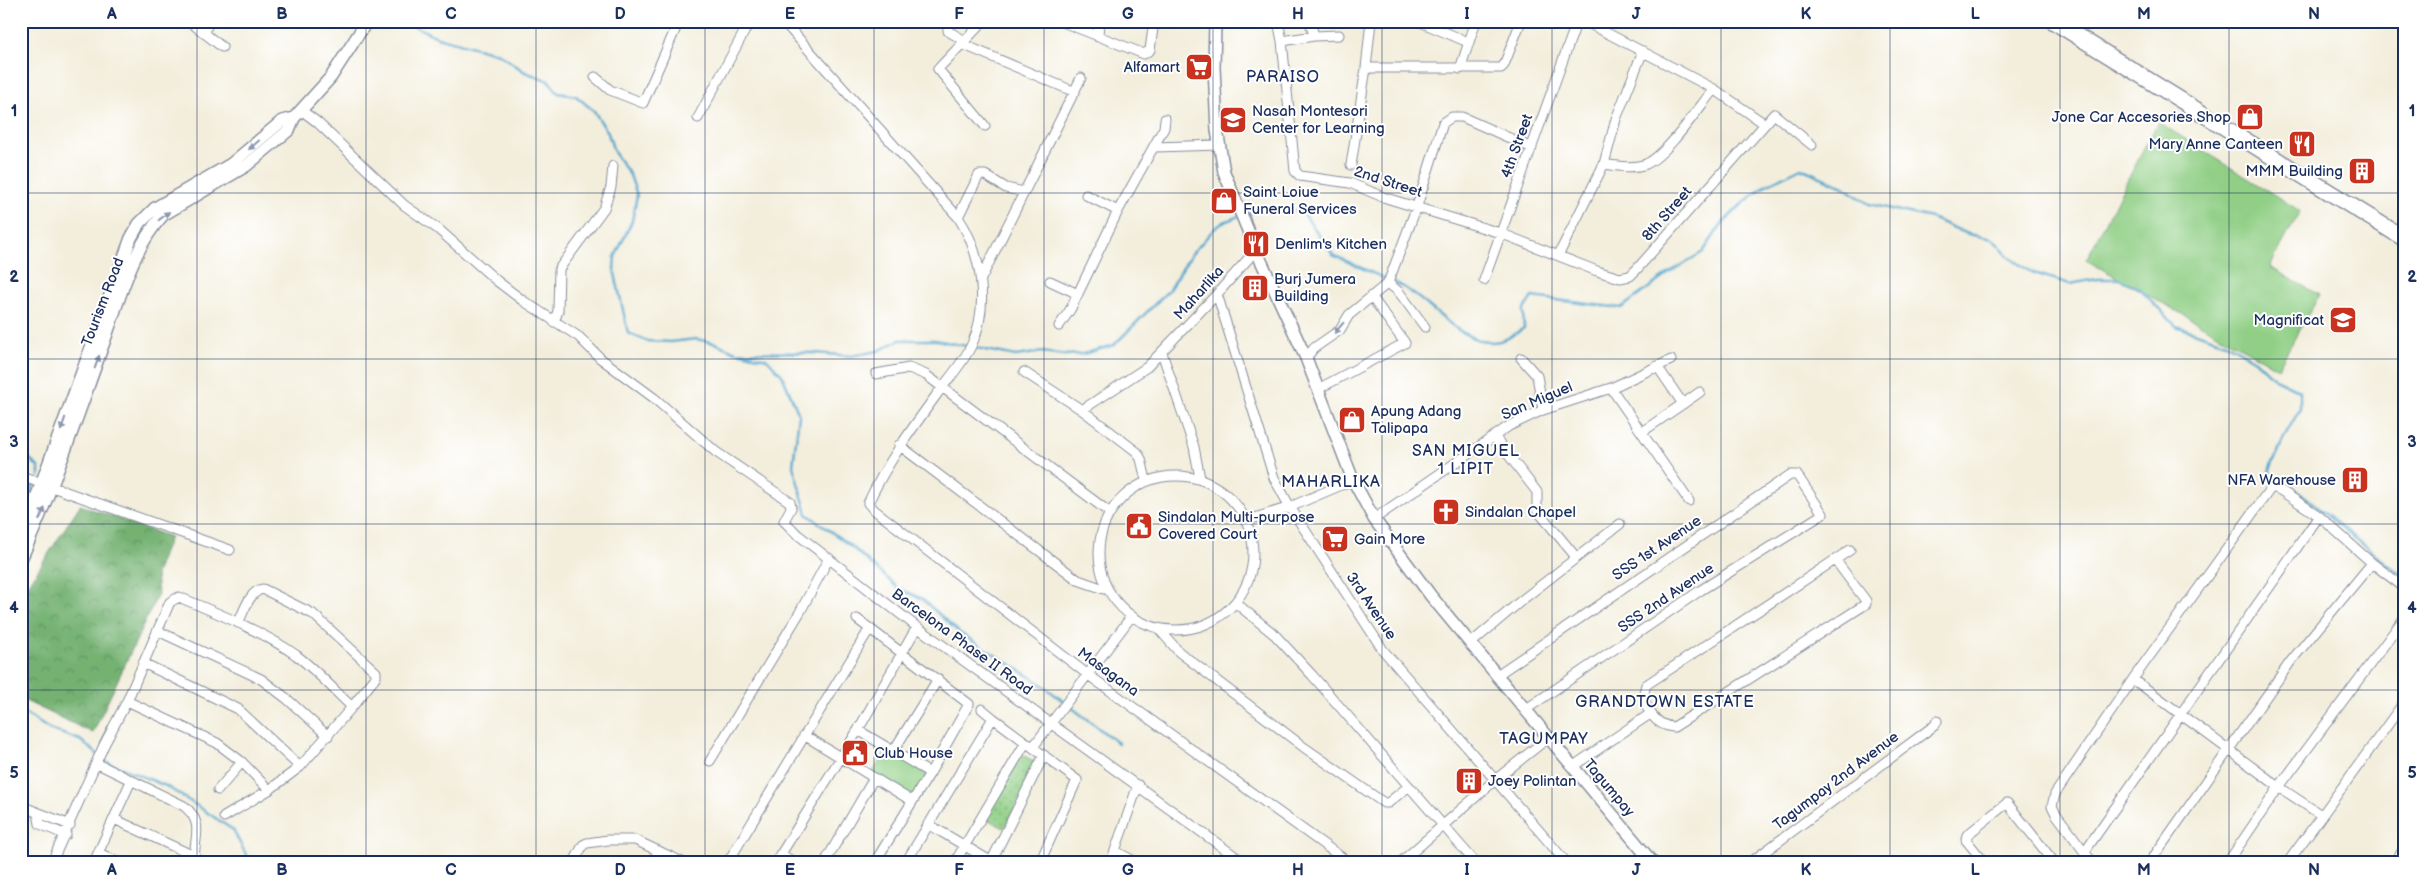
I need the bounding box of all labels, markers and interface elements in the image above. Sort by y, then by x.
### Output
text: A [106,5,117,24]
text: B [276,5,288,24]
text: C [445,5,457,24]
text: D [614,5,626,24]
text: E [785,5,795,24]
text: F [954,5,964,24]
text: G [1122,5,1134,24]
text: H [1292,5,1304,24]
text: I [1464,5,1470,24]
text: J [1632,5,1641,24]
text: K [1801,5,1812,24]
text: L [1970,5,1980,24]
text: M [2137,5,2151,24]
text: N [2308,5,2320,24]
supermarket icon: Alfamart [1184,52,1214,82]
place label: Alfamart [1124,58,1180,77]
district label: PARAISO [1246,68,1320,87]
text: 1 [11,102,17,121]
place label: Nasah Montesori Center for Learning [1252,102,1385,138]
shop icon: Jone Car Accesories Shop [2235,102,2265,132]
text: 1 [2409,102,2415,121]
school or university icon: Nasah Montesori Center for Learning [1218,105,1248,135]
place label: Jone Car Accesories Shop [2052,108,2231,127]
street label: 4th Street [1497,111,1538,181]
restaurant icon: Mary Anne Canteen [2287,129,2317,159]
place label: Mary Anne Canteen [2148,135,2283,154]
one-way arrow [249,139,261,151]
building icon: MMM Building [2347,156,2377,186]
street label: 2nd Street [1351,162,1425,202]
place label: MMM Building [2246,162,2343,181]
street label: 8th Street [1638,182,1696,245]
place label: Saint Loiue Funeral Services [1243,183,1357,219]
shop icon: Saint Loiue Funeral Services [1209,186,1239,216]
one-way arrow [157,210,170,221]
restaurant icon: Denlim's Kitchen [1241,229,1271,259]
place label: Denlim's Kitchen [1275,235,1387,254]
street label: Tourism Road [77,255,129,349]
street label: Maharlika [1170,262,1228,324]
text: 2 [9,268,19,287]
text: 2 [2407,268,2417,287]
place label: Burj Jumera Building [1274,270,1356,306]
building icon: Burj Jumera Building [1240,273,1270,303]
school or university icon: Magnificat [2328,305,2358,335]
place label: Magnificat [2254,311,2324,330]
one-way arrow [1334,322,1345,335]
one-way arrow [94,354,101,369]
street label: San Miguel [1498,377,1576,425]
place label: Apung Adang Talipapa [1371,402,1461,438]
shop icon: Apung Adang Talipapa [1337,405,1367,435]
one-way arrow [59,417,66,432]
text: 3 [9,433,19,452]
text: 3 [2407,433,2417,452]
district label: SAN MIGUEL 1 LIPIT [1412,442,1520,479]
building icon: NFA Warehouse [2340,465,2370,495]
place label: NFA Warehouse [2227,471,2336,490]
district label: MAHARLIKA [1281,473,1381,492]
church icon: Sindalan Chapel [1431,497,1461,527]
place label: Sindalan Chapel [1465,503,1576,522]
one-way arrow [38,507,46,521]
place label: Sindalan Multi-purpose Covered Court [1158,508,1315,544]
public building icon: Sindalan Multi-purpose Covered Court [1124,511,1154,541]
street label: SSS 1st Avenue [1609,511,1705,585]
supermarket icon: Gain More [1320,524,1350,554]
place label: Gain More [1354,530,1425,549]
street label: SSS 2nd Avenue [1614,559,1718,637]
street label: 3rd Avenue [1342,569,1401,643]
street label: Barcelona Phase II Road [888,584,1036,700]
text: 4 [9,599,19,618]
text: 4 [2407,599,2417,618]
street label: Masagana [1074,643,1142,701]
district label: GRANDTOWN ESTATE [1575,693,1755,712]
street label: Tagumpay 2nd Avenue [1769,727,1903,835]
district label: TAGUMPAY [1499,730,1589,749]
public building icon: Club House [840,738,870,768]
place label: Club House [874,744,953,763]
street label: Tagumpay [1579,755,1639,821]
text: 5 [9,764,19,783]
text: 5 [2407,764,2417,783]
building icon: Joey Polintan [1454,766,1484,796]
place label: Joey Polintan [1488,772,1576,791]
text: A [106,861,117,880]
text: B [276,861,288,880]
text: C [445,861,457,880]
text: D [614,861,626,880]
text: E [785,861,795,880]
text: F [954,861,964,880]
text: G [1122,861,1134,880]
text: H [1292,861,1304,880]
text: I [1464,861,1470,880]
text: J [1632,861,1641,880]
text: K [1801,861,1812,880]
text: L [1970,861,1980,880]
text: M [2137,861,2151,880]
text: N [2308,861,2320,880]

